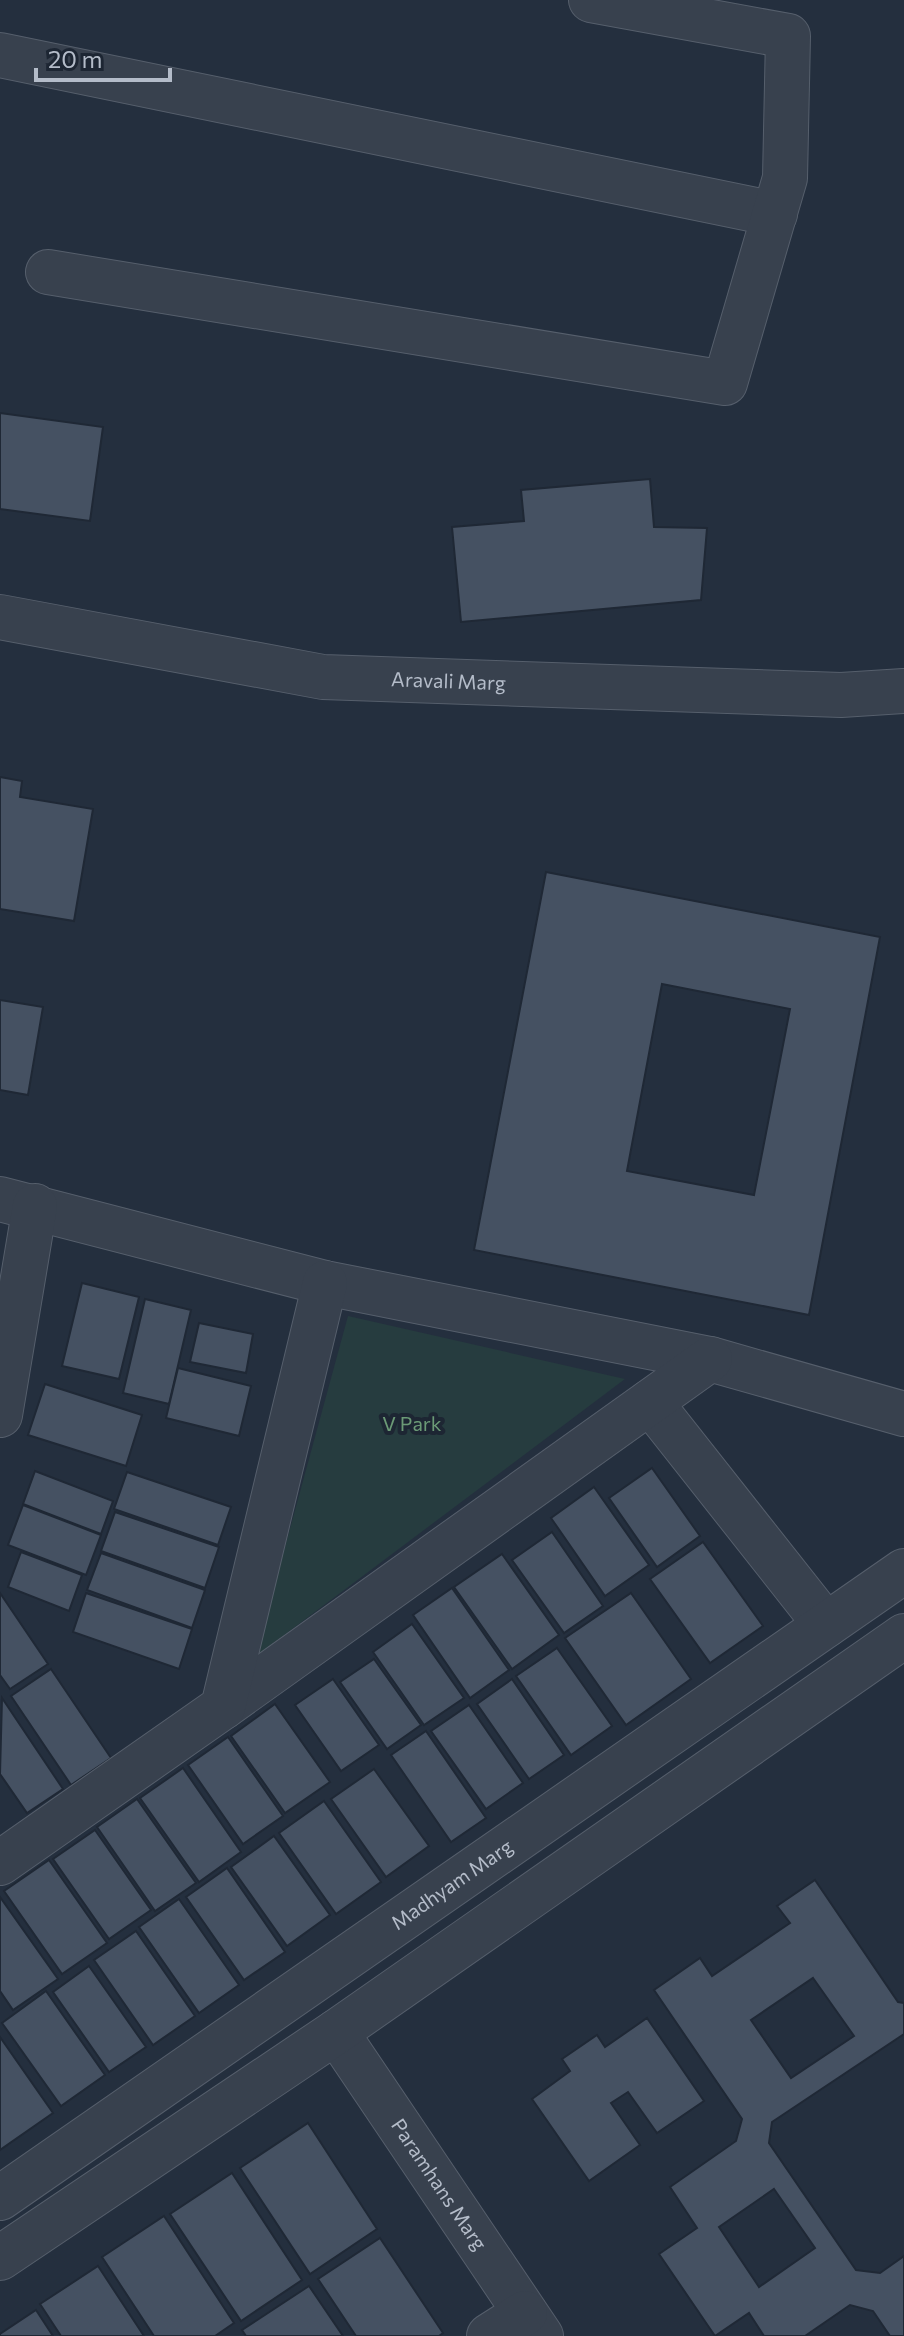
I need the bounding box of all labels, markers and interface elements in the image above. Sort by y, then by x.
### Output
scale bar [36,32,170,82]
text: 20 m [48,44,102,73]
street label: Aravali Marg [391,666,506,694]
park label: V Park [382,1411,442,1435]
street label: Madhyam Marg [386,1833,517,1934]
street label: Paramhans Marg [387,2114,493,2254]

